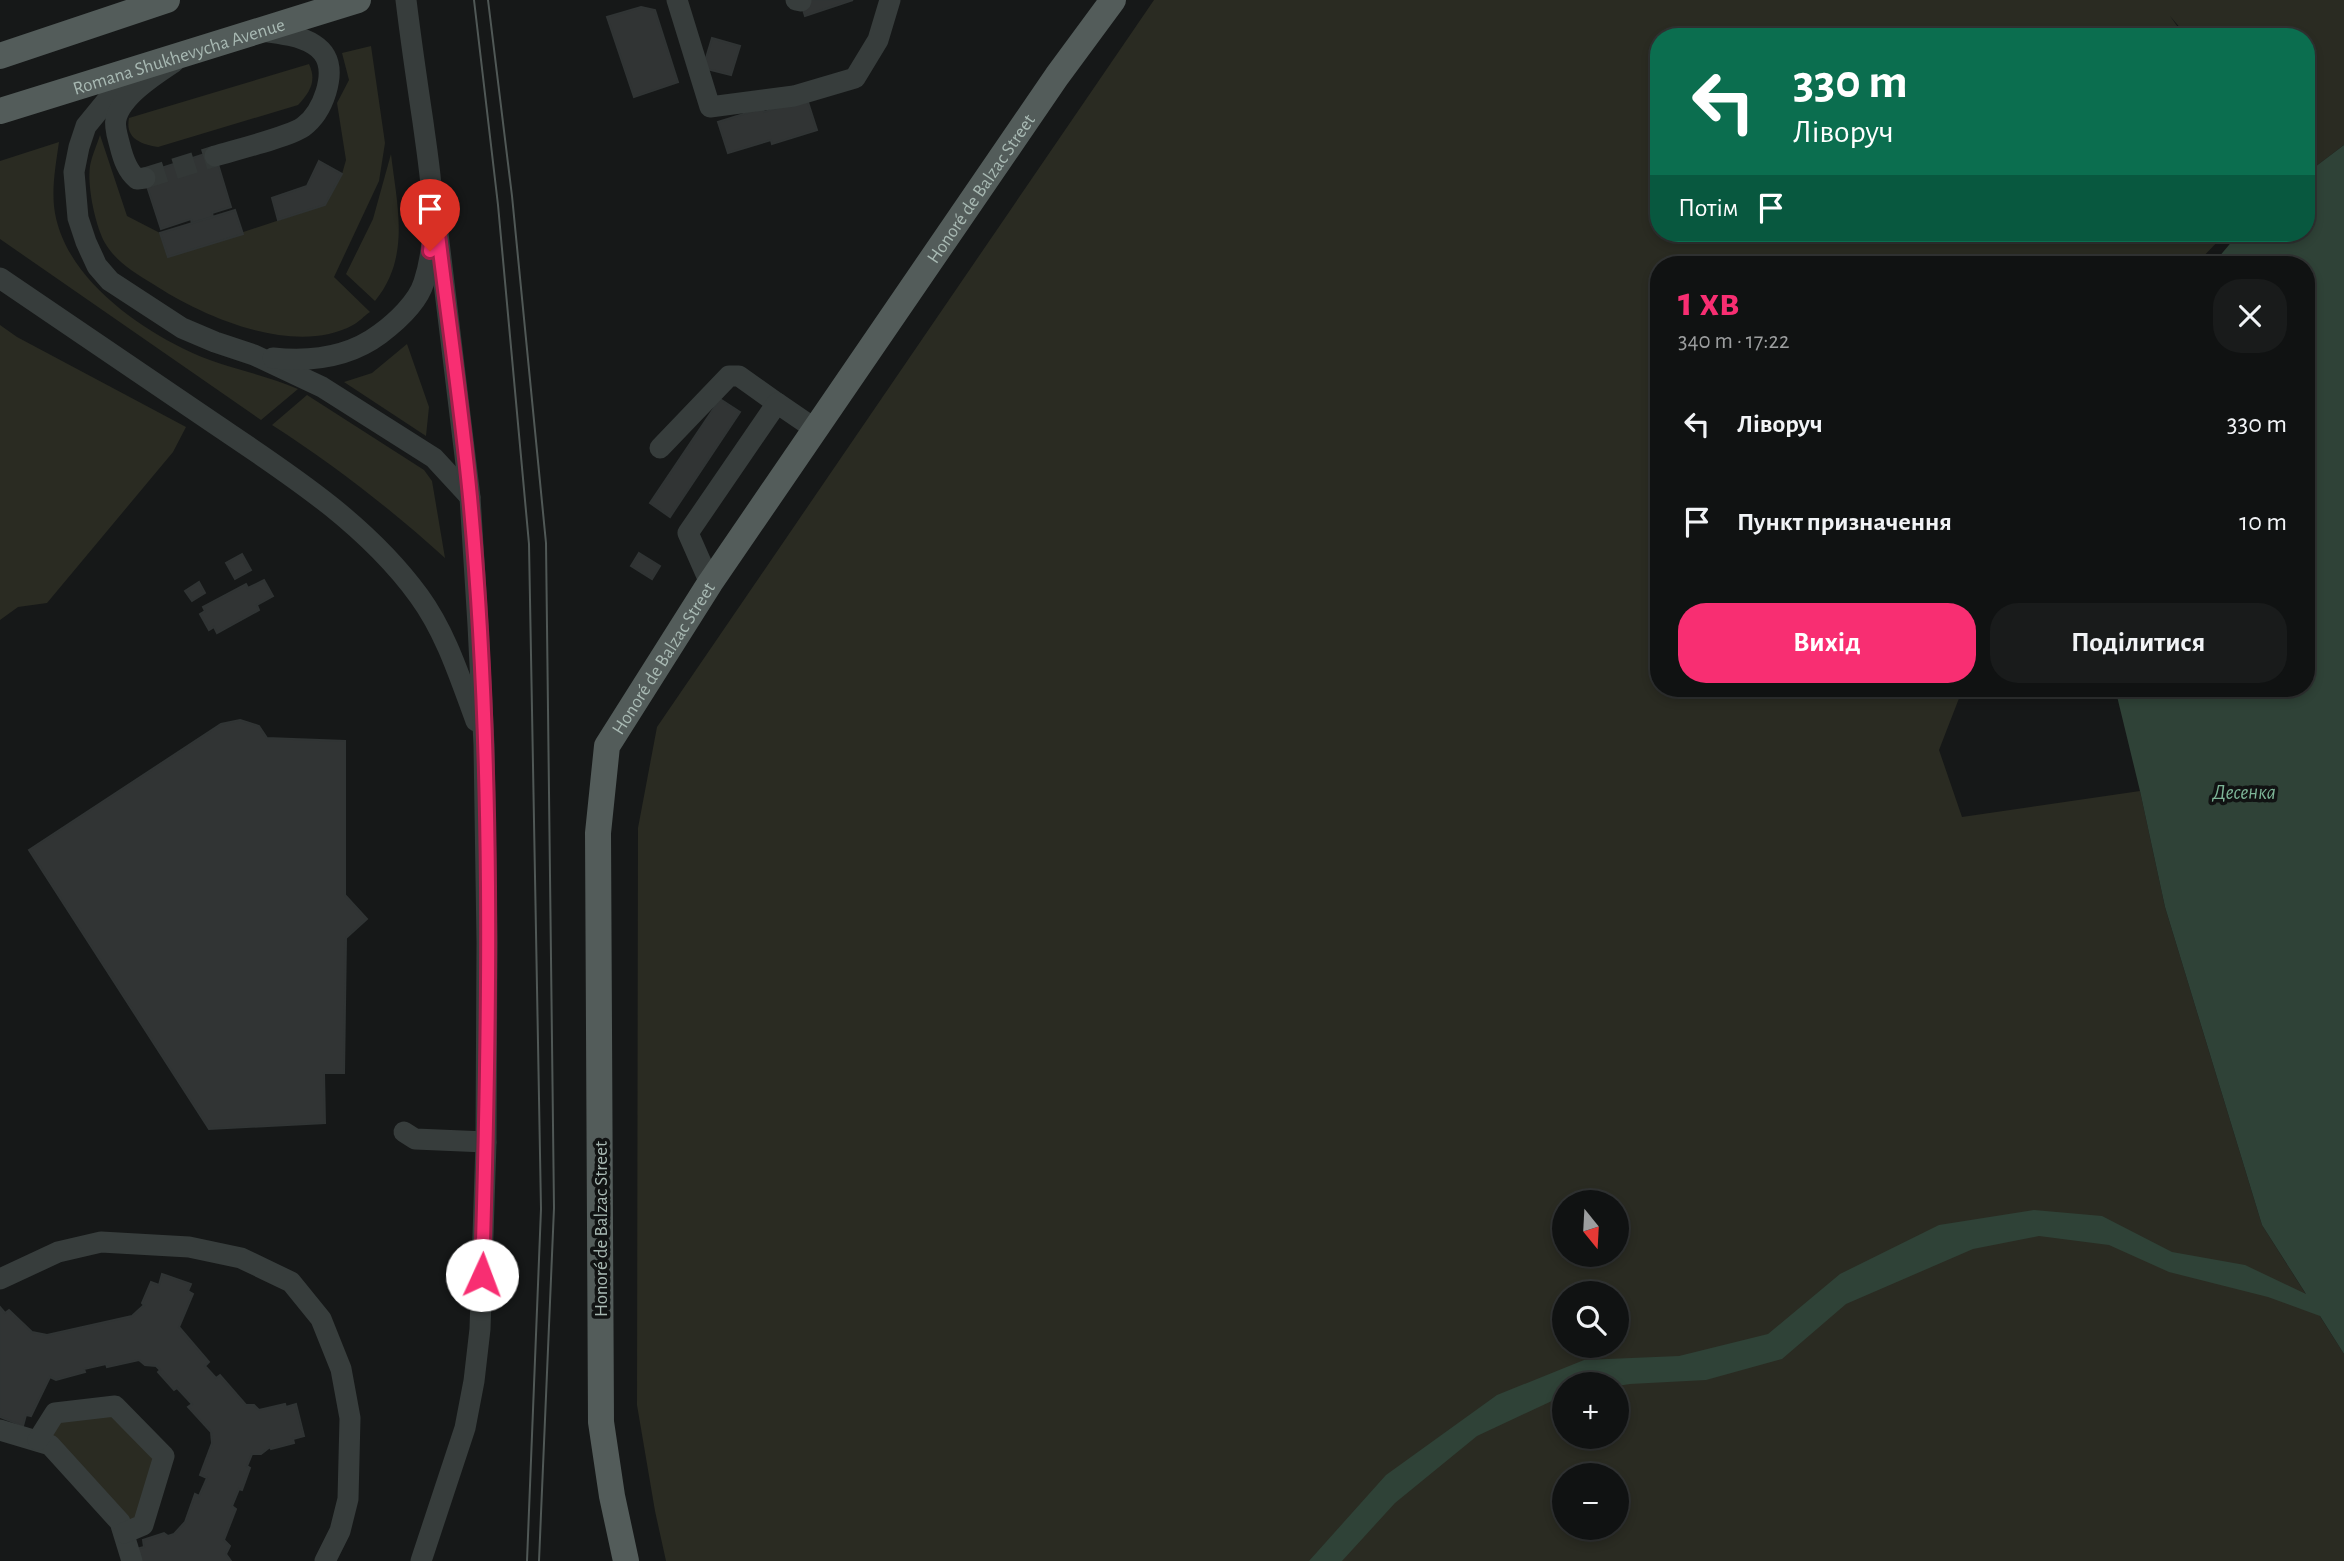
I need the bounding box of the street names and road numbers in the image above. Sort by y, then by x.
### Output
street label: Romana Shukhevycha Avenue [71,15,287,99]
street label: Honoré de Balzac Street [924,111,1039,267]
street label: Honoré de Balzac Street [609,579,719,738]
street label: Honoré de Balzac Street [592,1141,611,1317]

